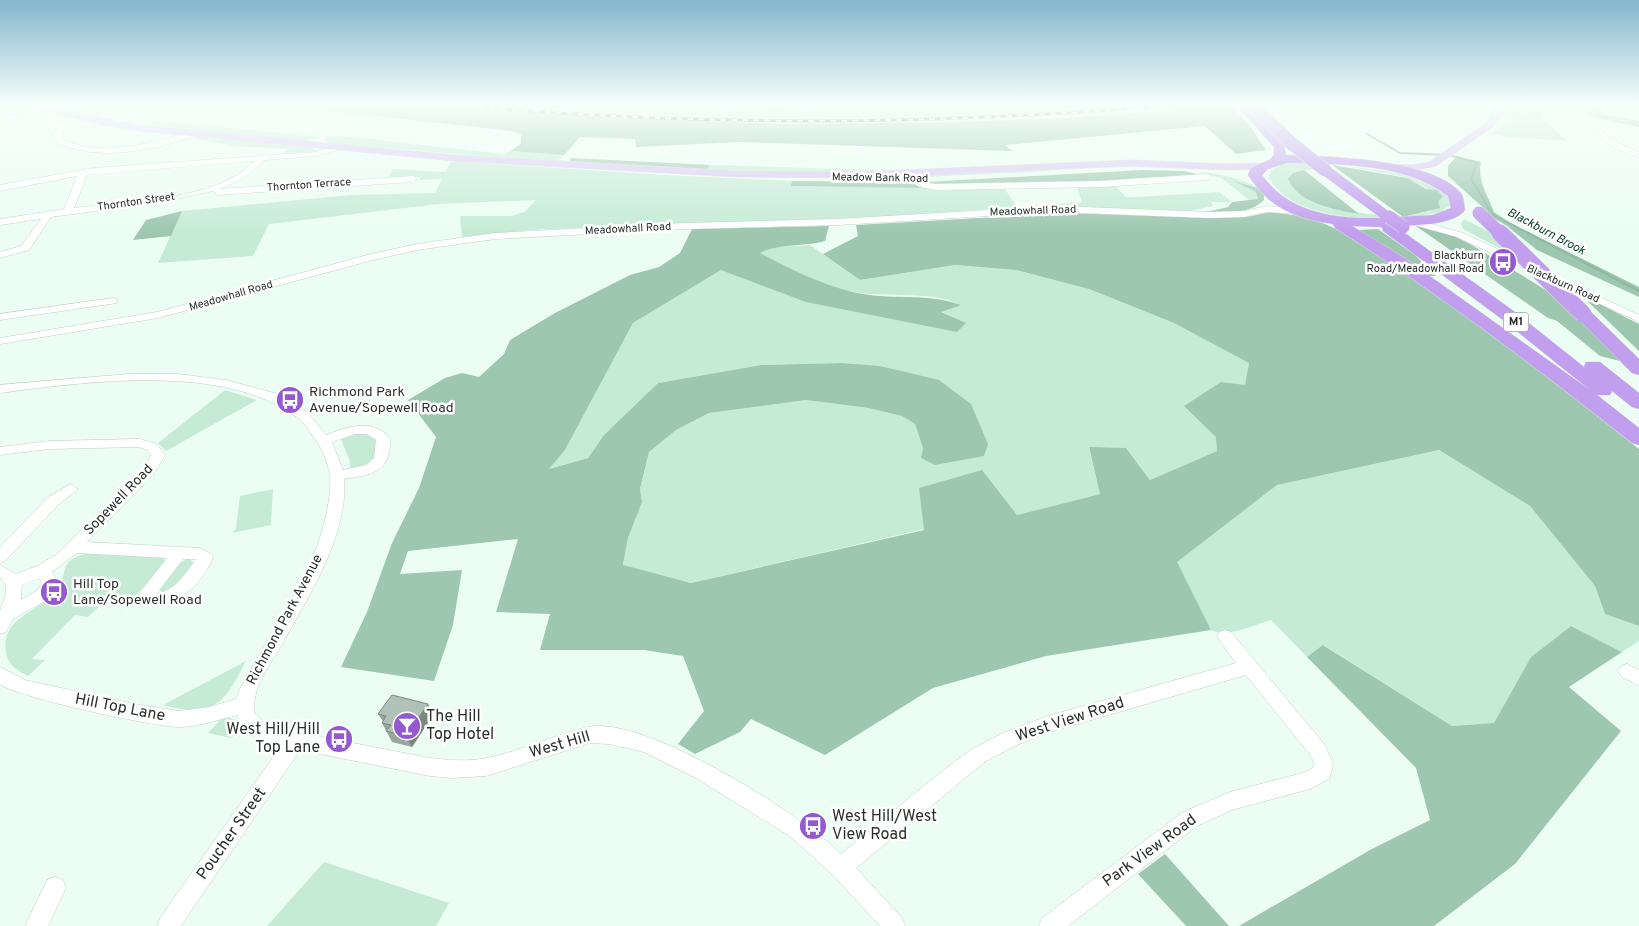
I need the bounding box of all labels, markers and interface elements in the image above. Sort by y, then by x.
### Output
street label: Meadow Bank Road [832,170,928,186]
street label: Thornton Terrace [266,175,352,195]
street label: Thornton Street [96,190,176,214]
street label: Meadowhall Road [989,202,1077,220]
water label: Blackburn Brook [1504,205,1589,260]
street label: Meadowhall Road [584,220,672,238]
bus stop icon: Blackburn Road/Meadowhall Road [1488,247,1518,277]
place label: Blackburn Road/Meadowhall Road [1367,249,1484,276]
street label: Blackburn Road [1524,262,1602,306]
street label: Meadowhall Road [187,277,275,315]
road number: M1 [1504,313,1528,332]
place label: Richmond Park Avenue/Sopewell Road [309,384,454,417]
bus stop icon: Richmond Park Avenue/Sopewell Road [275,385,305,415]
street label: Sopewell Road [81,461,157,539]
street label: Richmond Park Avenue [243,552,327,688]
place label: Hill Top Lane/Sopewell Road [73,576,202,609]
bus stop icon: Hill Top Lane/Sopewell Road [39,577,69,607]
street label: Hill Top Lane [73,689,167,727]
street label: West View Road [1013,693,1127,747]
place label: The Hill Top Hotel [426,707,494,745]
bar icon: The Hill Top Hotel [392,711,422,741]
place label: West Hill/Hill Top Lane [226,720,320,758]
bus stop icon: West Hill/Hill Top Lane [324,724,354,754]
street label: West Hill [527,727,593,763]
street label: Poucher Street [193,784,271,884]
place label: West Hill/West View Road [832,807,937,845]
street label: Park View Road [1099,810,1201,892]
bus stop icon: West Hill/West View Road [798,811,828,841]

